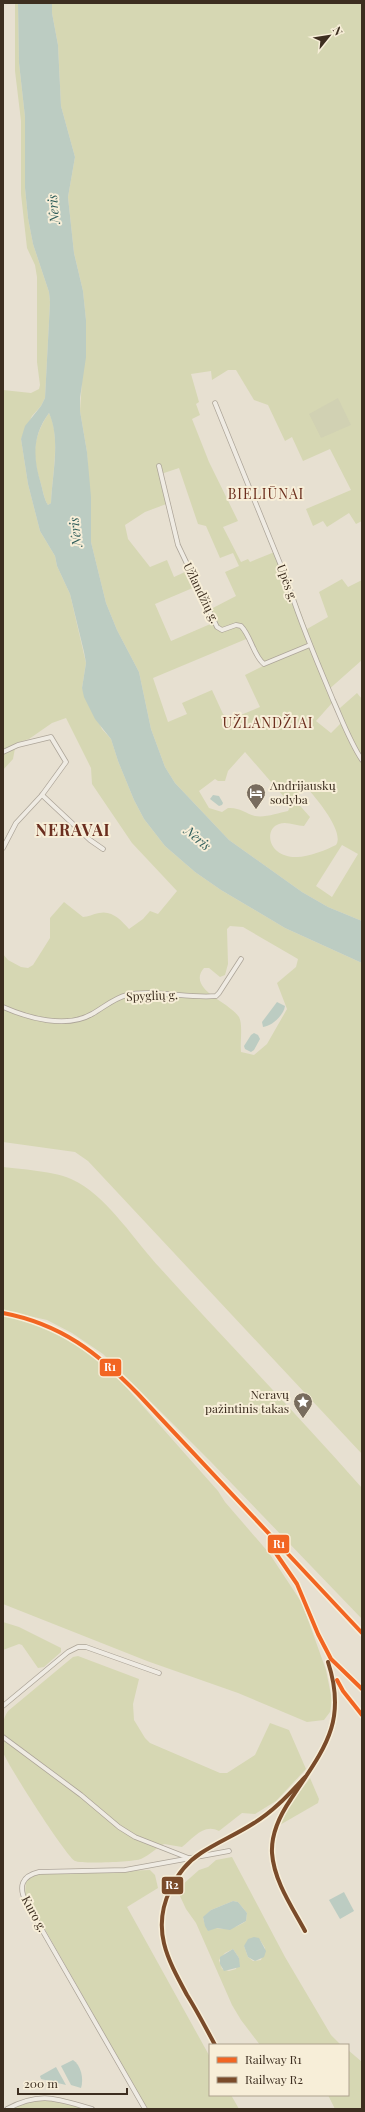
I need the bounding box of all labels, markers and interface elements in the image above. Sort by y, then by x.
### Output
north arrow [309,16,349,56]
text: N [330,24,347,38]
water label: Neris [43,194,62,225]
district label: BIELIŪNAI [228,484,304,503]
water label: Neris [65,517,85,548]
street label: Užlandžių g. [180,559,224,626]
street label: Upės g. [274,562,302,604]
district label: UŽLANDŽIAI [223,713,313,732]
place label: Andrijauskų sodyba [269,777,336,807]
hotel icon: Andrijauskų sodyba [245,782,267,810]
district label: NERAVAI [35,819,111,840]
water label: Neris [181,821,215,854]
street label: Spyglių g. [126,986,178,1004]
line badge: R1 [99,1358,122,1377]
text: R1 [104,1359,116,1374]
place label: Neravų pažintinis takas [205,1386,289,1416]
place icon: Neravų pažintinis takas [292,1391,314,1419]
line badge: R1 [267,1534,290,1554]
text: R1 [273,1536,285,1551]
line badge: R2 [161,1876,184,1895]
text: R2 [165,1877,179,1892]
street label: Kuro g. [19,1893,51,1934]
legend [209,2044,349,2096]
text: Railway R1 [245,2051,302,2067]
scale bar [18,2070,127,2096]
text: Railway R2 [245,2071,303,2087]
text: 200 m [24,2075,58,2091]

